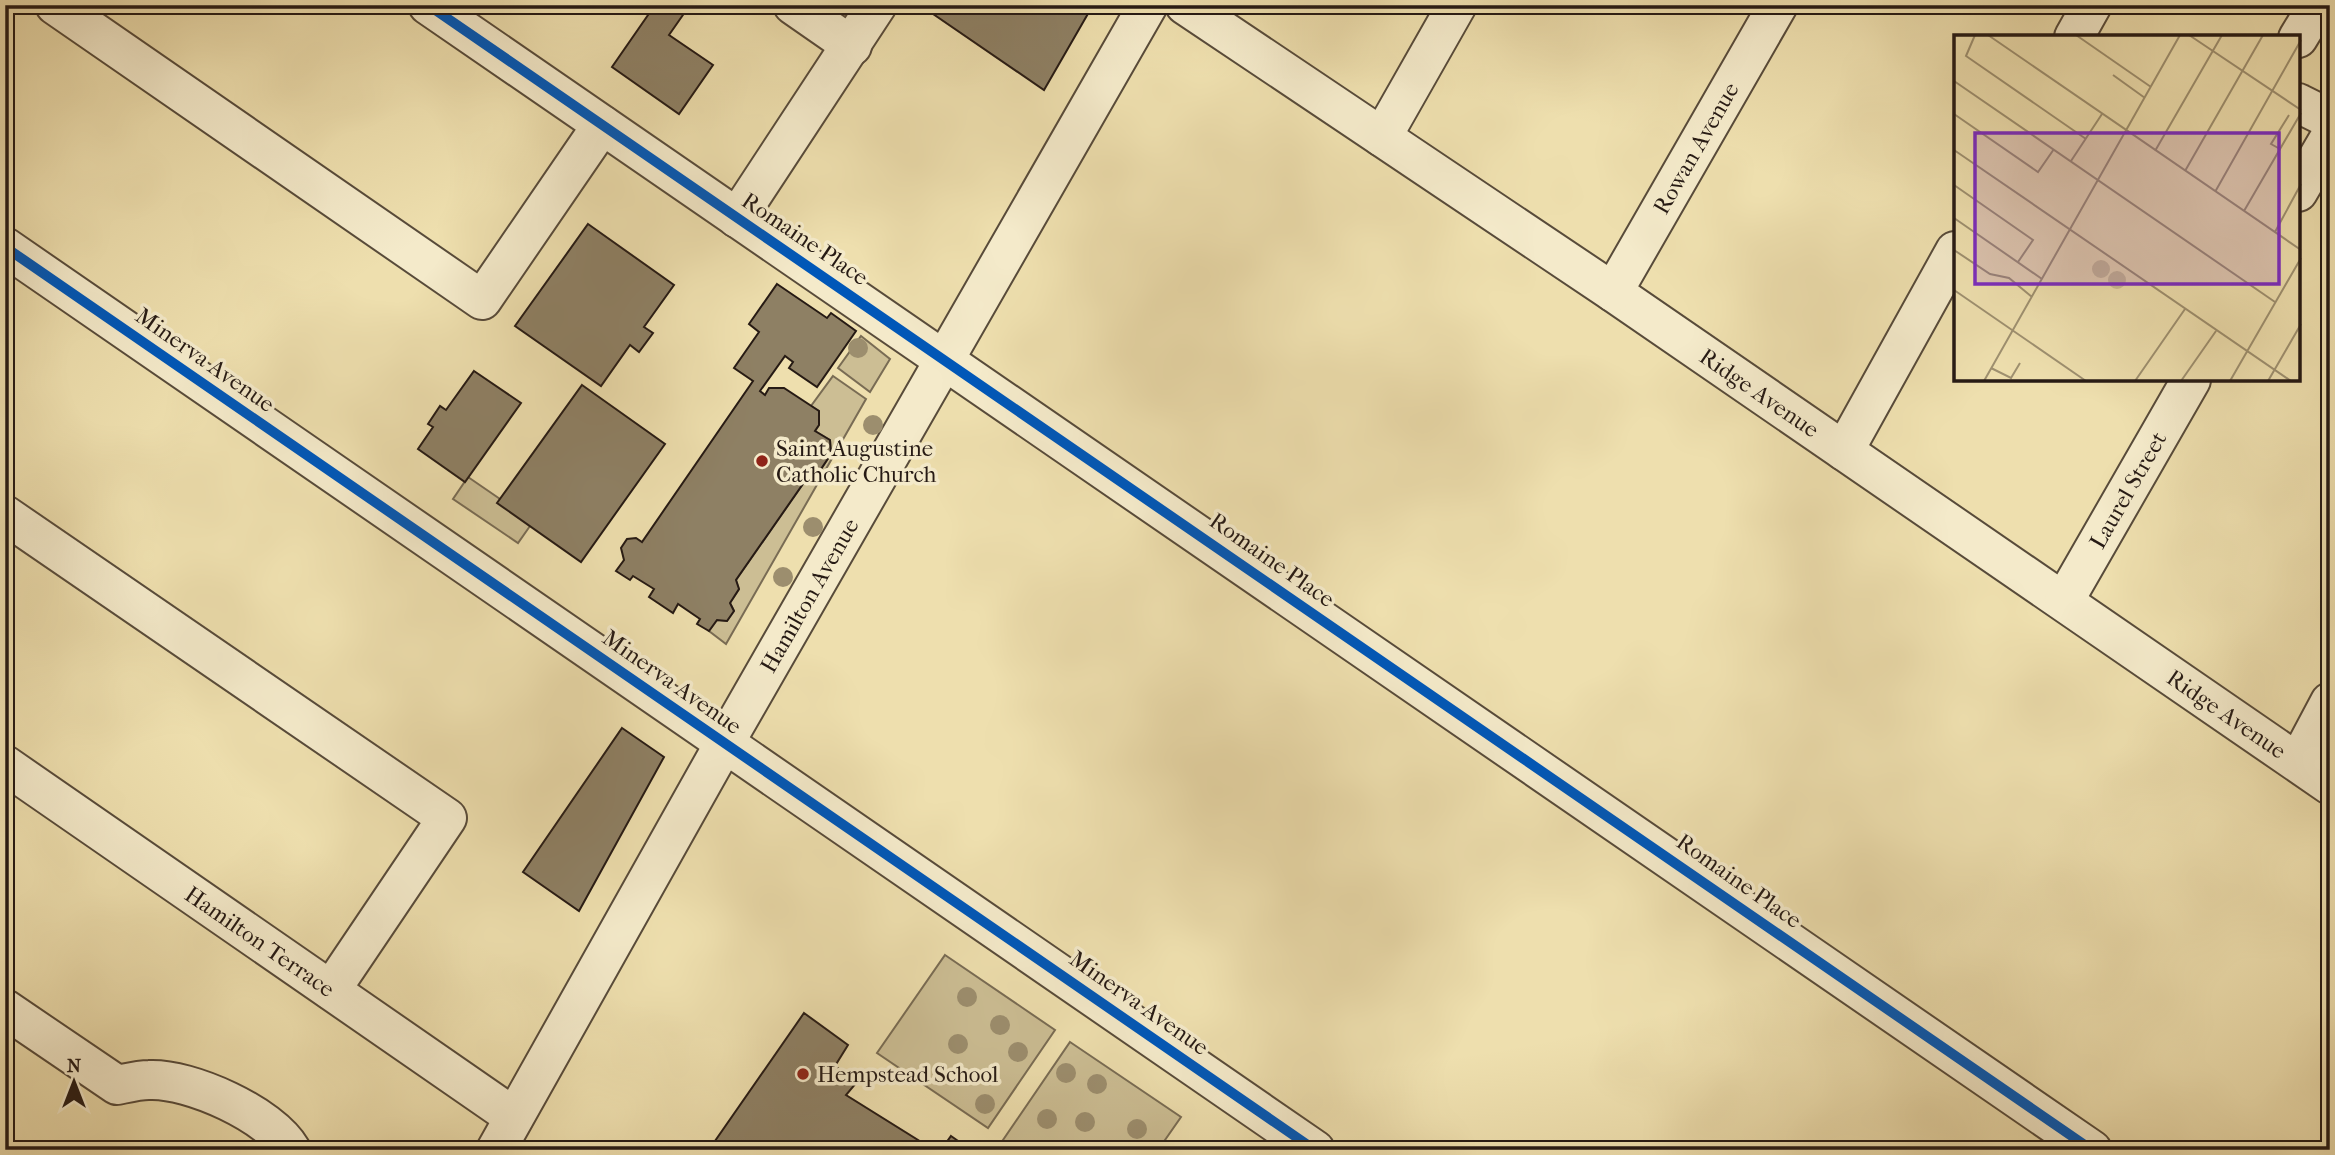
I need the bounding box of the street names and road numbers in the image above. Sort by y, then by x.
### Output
street label: Rowan Avenue [1647,77,1744,219]
street label: Romaine Place [737,187,873,291]
street label: Minerva Avenue [130,302,280,418]
street label: Ridge Avenue [1695,342,1824,443]
street label: Laurel Street [2084,427,2172,553]
street label: Romaine Place [1204,507,1340,613]
street label: Hamilton Avenue [754,513,864,677]
street label: Minerva Avenue [597,624,747,740]
street label: Ridge Avenue [2162,663,2291,764]
street label: Romaine Place [1671,828,1807,934]
street label: Hamilton Terrace [180,880,340,1002]
street label: Minerva Avenue [1064,945,1214,1061]

